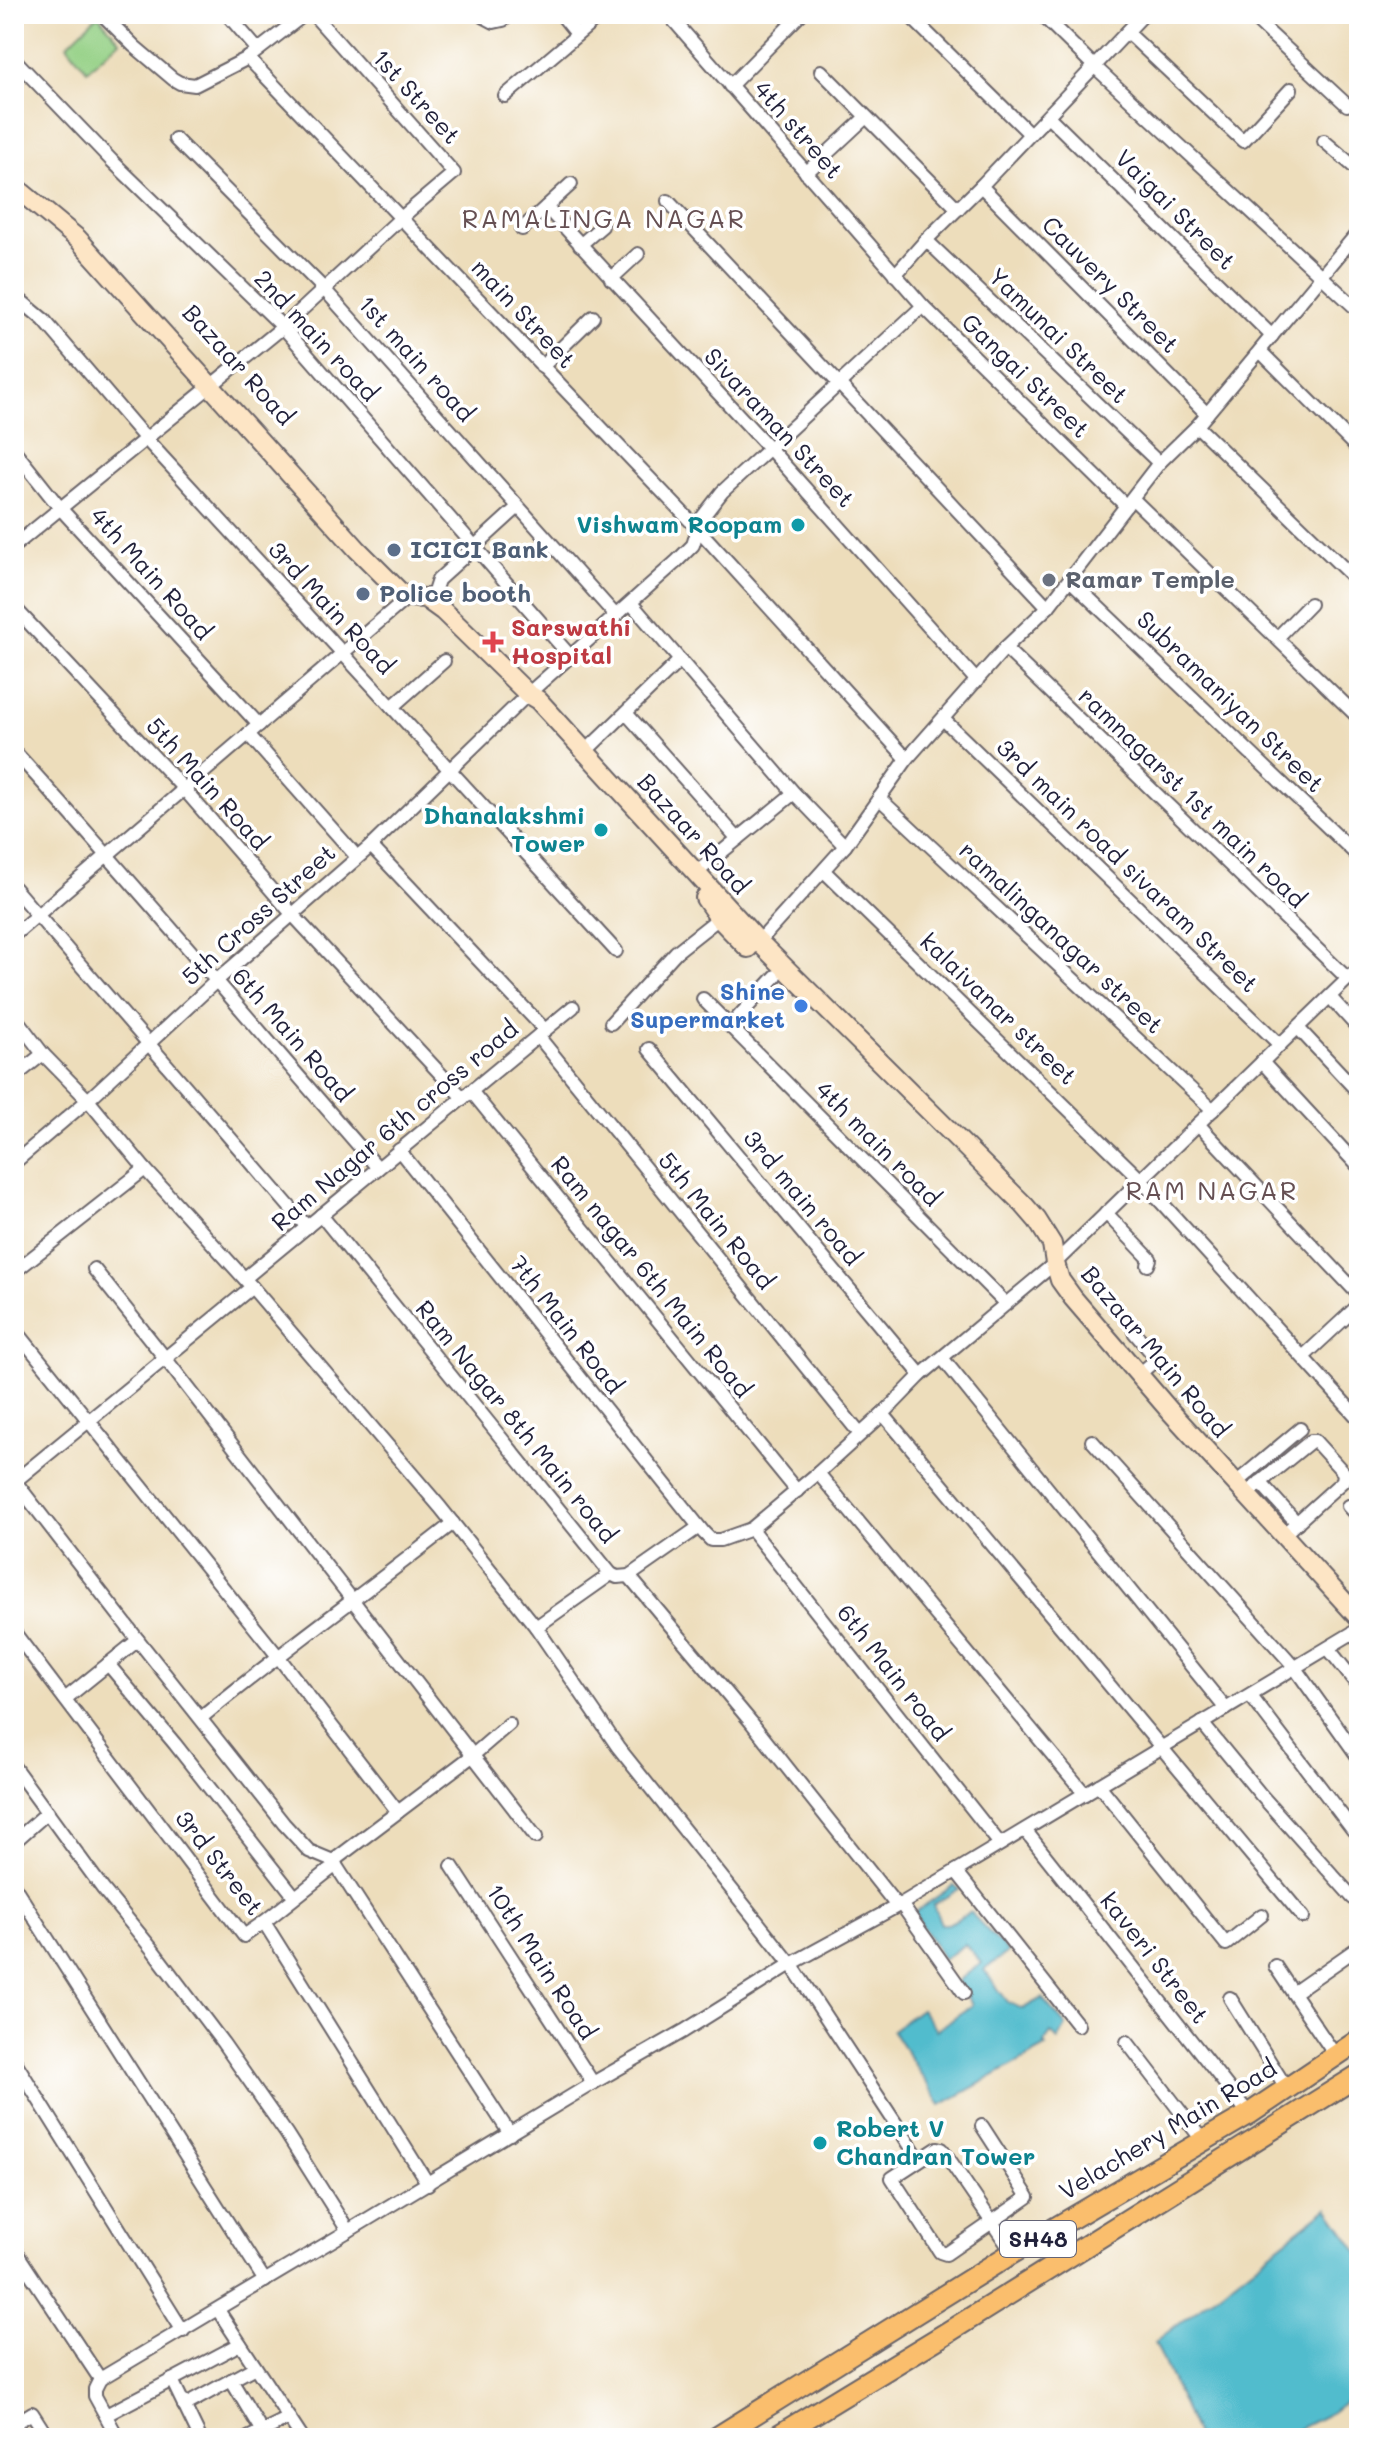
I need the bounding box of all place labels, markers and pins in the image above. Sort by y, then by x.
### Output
place label: Vishwam Roopam [576,508,782,539]
marker: Vishwam Roopam [789,516,807,534]
place label: ICICI Bank [410,533,549,564]
marker: ICICI Bank [385,541,403,559]
place label: Ramar Temple [1065,563,1235,594]
marker: Ramar Temple [1040,571,1058,589]
place label: Police booth [379,577,531,608]
marker: Police booth [354,585,372,603]
place label: Sarswathi Hospital [511,611,631,670]
marker: Sarswathi Hospital [482,631,504,653]
place label: Dhanalakshmi Tower [423,799,585,858]
marker: Dhanalakshmi Tower [592,821,610,839]
place label: Shine Supermarket [630,975,785,1034]
marker: Shine Supermarket [792,997,810,1015]
place label: Robert V Chandran Tower [836,2112,1035,2171]
marker: Robert V Chandran Tower [811,2134,829,2152]

